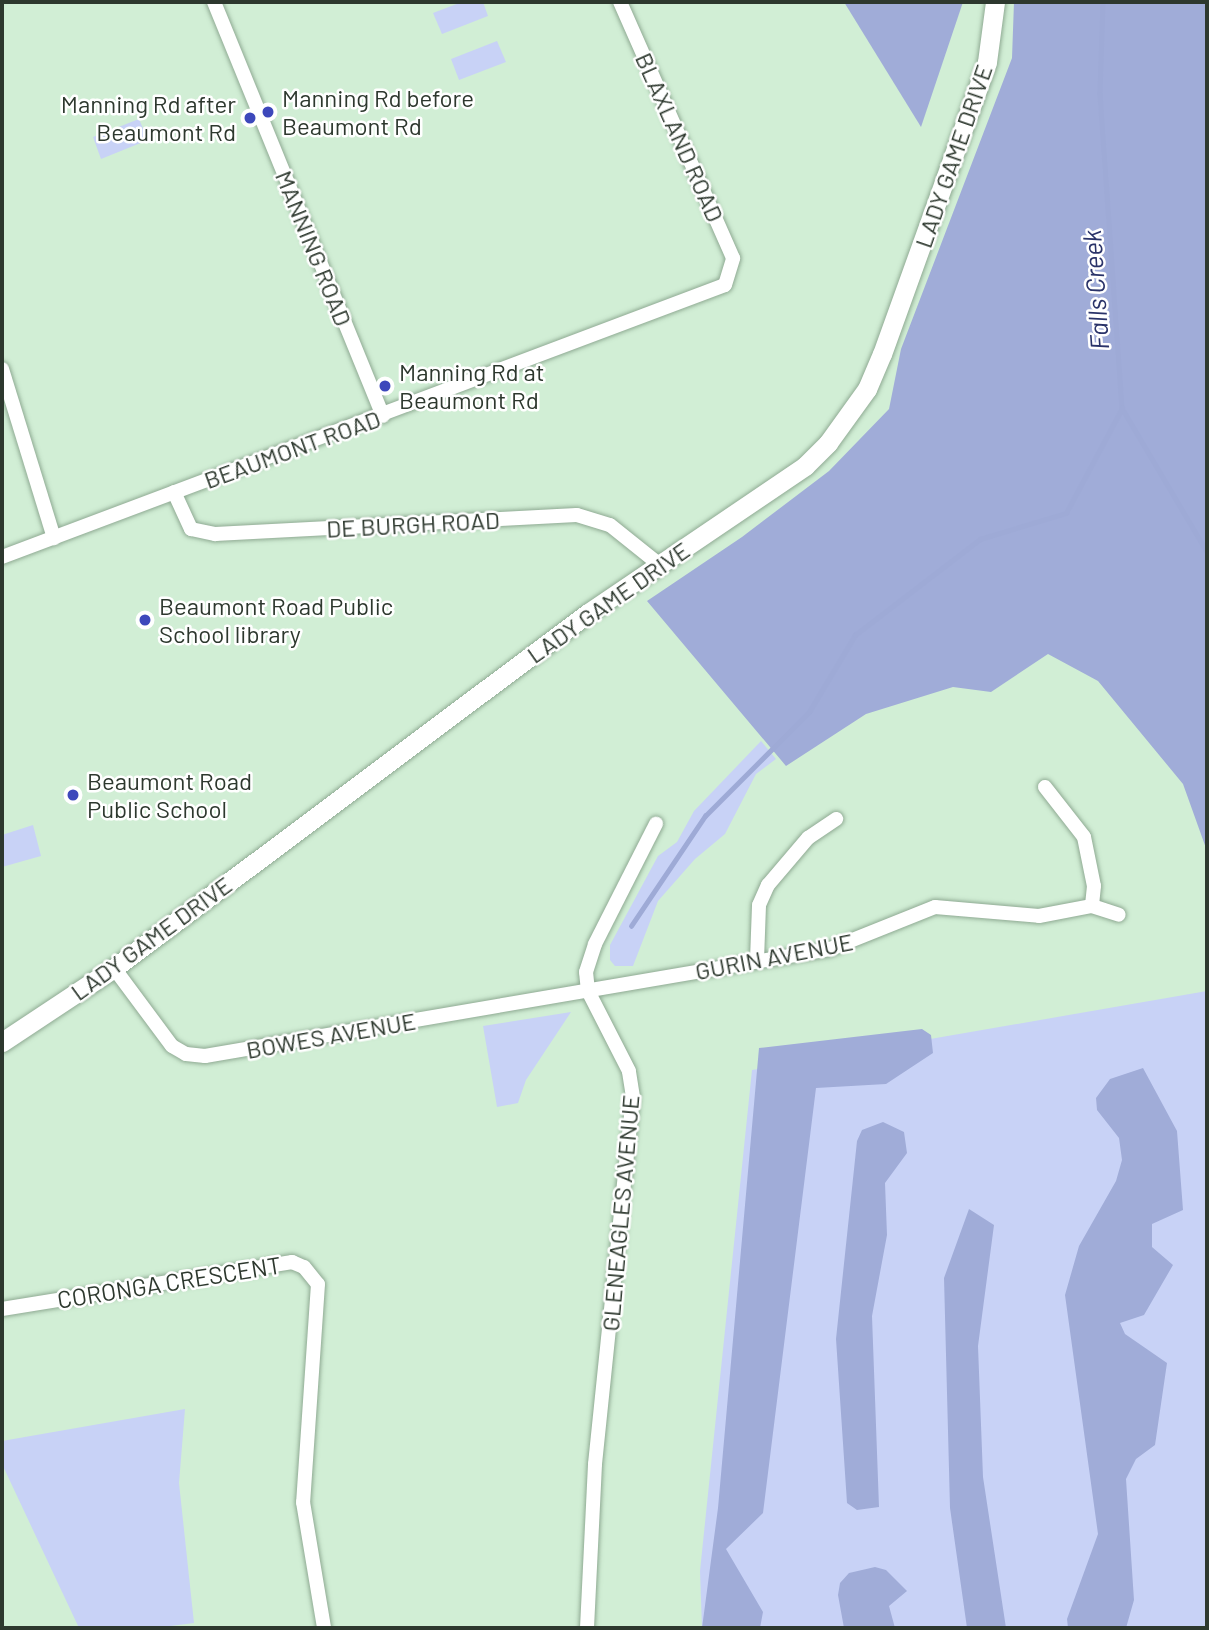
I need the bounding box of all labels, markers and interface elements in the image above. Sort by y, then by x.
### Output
street label: BLAXLAND ROAD [630,48,730,226]
street label: LADY GAME DRIVE [908,61,998,251]
place label: Manning Rd before Beaumont Rd [282,84,474,140]
place label: Manning Rd after Beaumont Rd [61,90,236,146]
marker: Manning Rd before Beaumont Rd [260,104,276,120]
marker: Manning Rd after Beaumont Rd [242,110,258,126]
street label: MANNING ROAD [270,166,358,330]
water label: Falls Creek [1075,229,1115,351]
place label: Manning Rd at Beaumont Rd [399,358,544,414]
marker: Manning Rd at Beaumont Rd [377,378,393,394]
street label: BEAUMONT ROAD [200,404,384,494]
street label: DE BURGH ROAD [326,505,500,543]
street label: LADY GAME DRIVE [521,535,695,669]
place label: Beaumont Road Public School library [159,592,393,648]
marker: Beaumont Road Public School library [137,612,153,628]
place label: Beaumont Road Public School [87,767,252,823]
marker: Beaumont Road Public School [65,787,81,803]
street label: LADY GAME DRIVE [65,870,237,1006]
street label: GURIN AVENUE [693,927,855,985]
street label: BOWES AVENUE [244,1006,418,1064]
street label: GLENEAGLES AVENUE [595,1094,645,1332]
street label: CORONGA CRESCENT [55,1250,283,1314]

